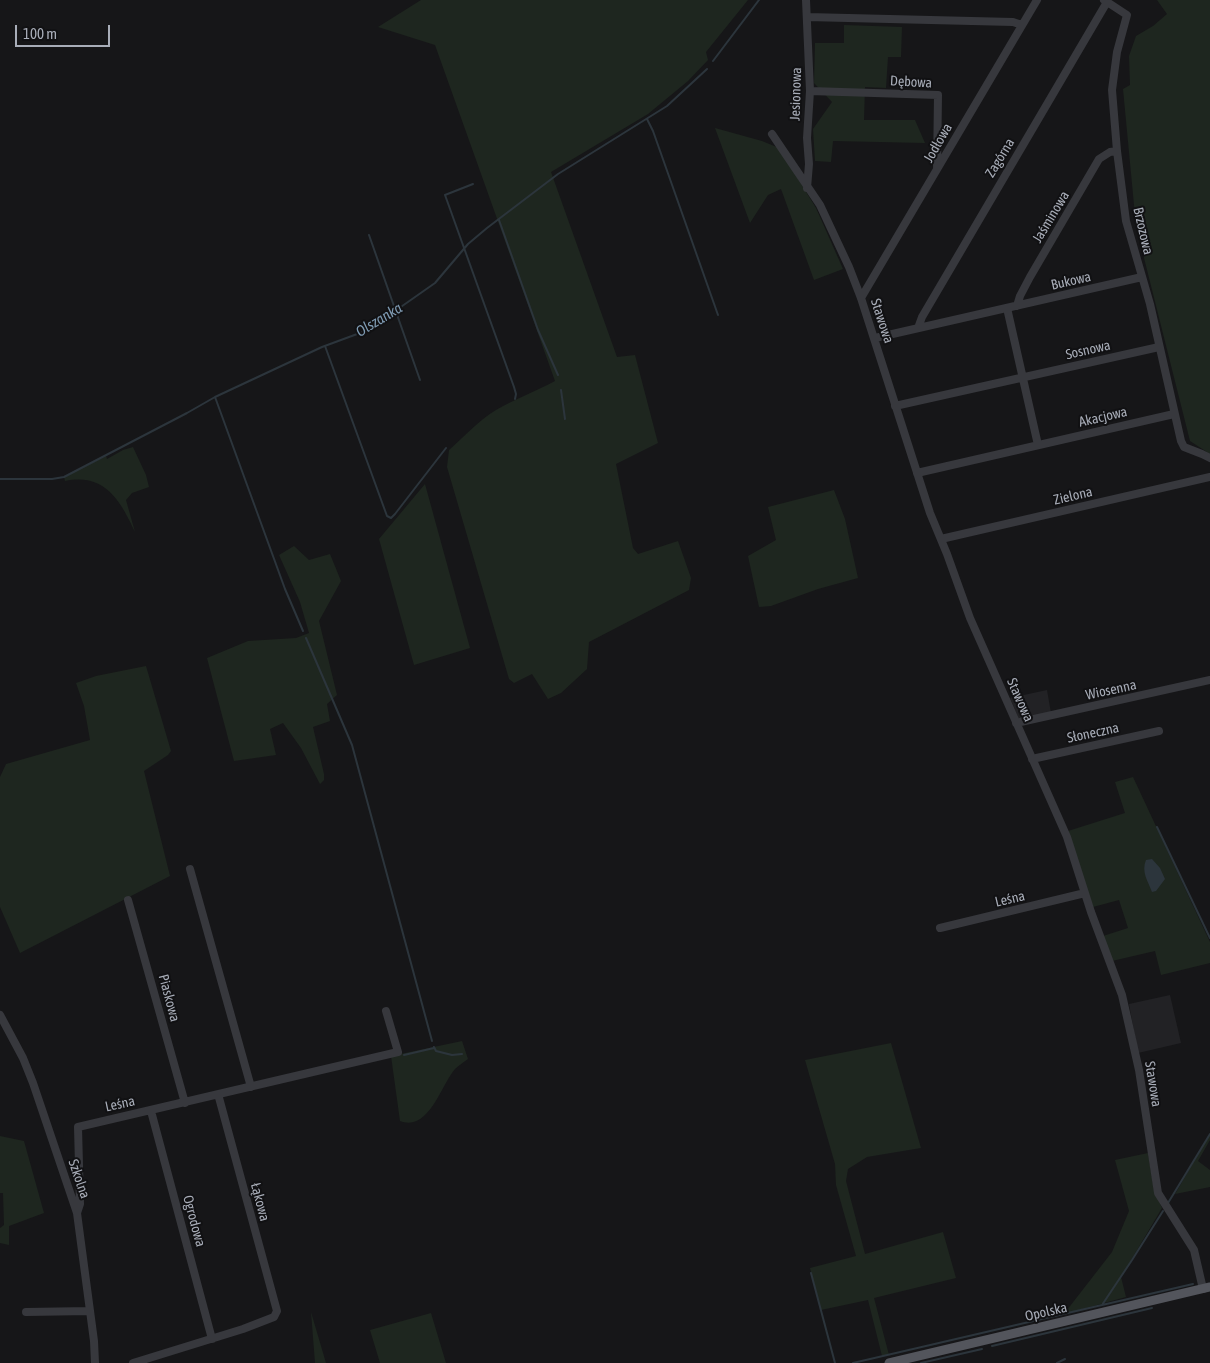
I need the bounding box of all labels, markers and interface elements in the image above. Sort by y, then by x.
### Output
scale bar [18,15,112,47]
text: 100 m [23,25,57,42]
street label: Jesionowa [787,67,805,121]
street label: Dębowa [890,73,932,91]
street label: Jodłowa [920,120,956,166]
street label: Zagórna [982,135,1018,181]
street label: Jaśminowa [1029,188,1073,246]
street label: Brzozowa [1129,206,1157,256]
street label: Bukowa [1049,268,1093,294]
street label: Stawowa [867,297,897,345]
water label: Olszanka [353,299,405,341]
street label: Sosnowa [1064,337,1112,363]
street label: Akacjowa [1077,403,1129,431]
street label: Zielona [1052,483,1094,509]
street label: Stawowa [1003,676,1037,724]
street label: Wiosenna [1084,676,1138,704]
street label: Słoneczna [1066,719,1120,747]
street label: Leśna [993,887,1027,911]
street label: Piaskowa [155,972,183,1024]
street label: Stawowa [1141,1060,1165,1108]
street label: Leśna [104,1093,136,1115]
street label: Szkolna [64,1157,94,1201]
street label: Łąkowa [247,1181,273,1223]
street label: Ogrodowa [179,1193,209,1249]
street label: Opolska [1023,1299,1069,1325]

